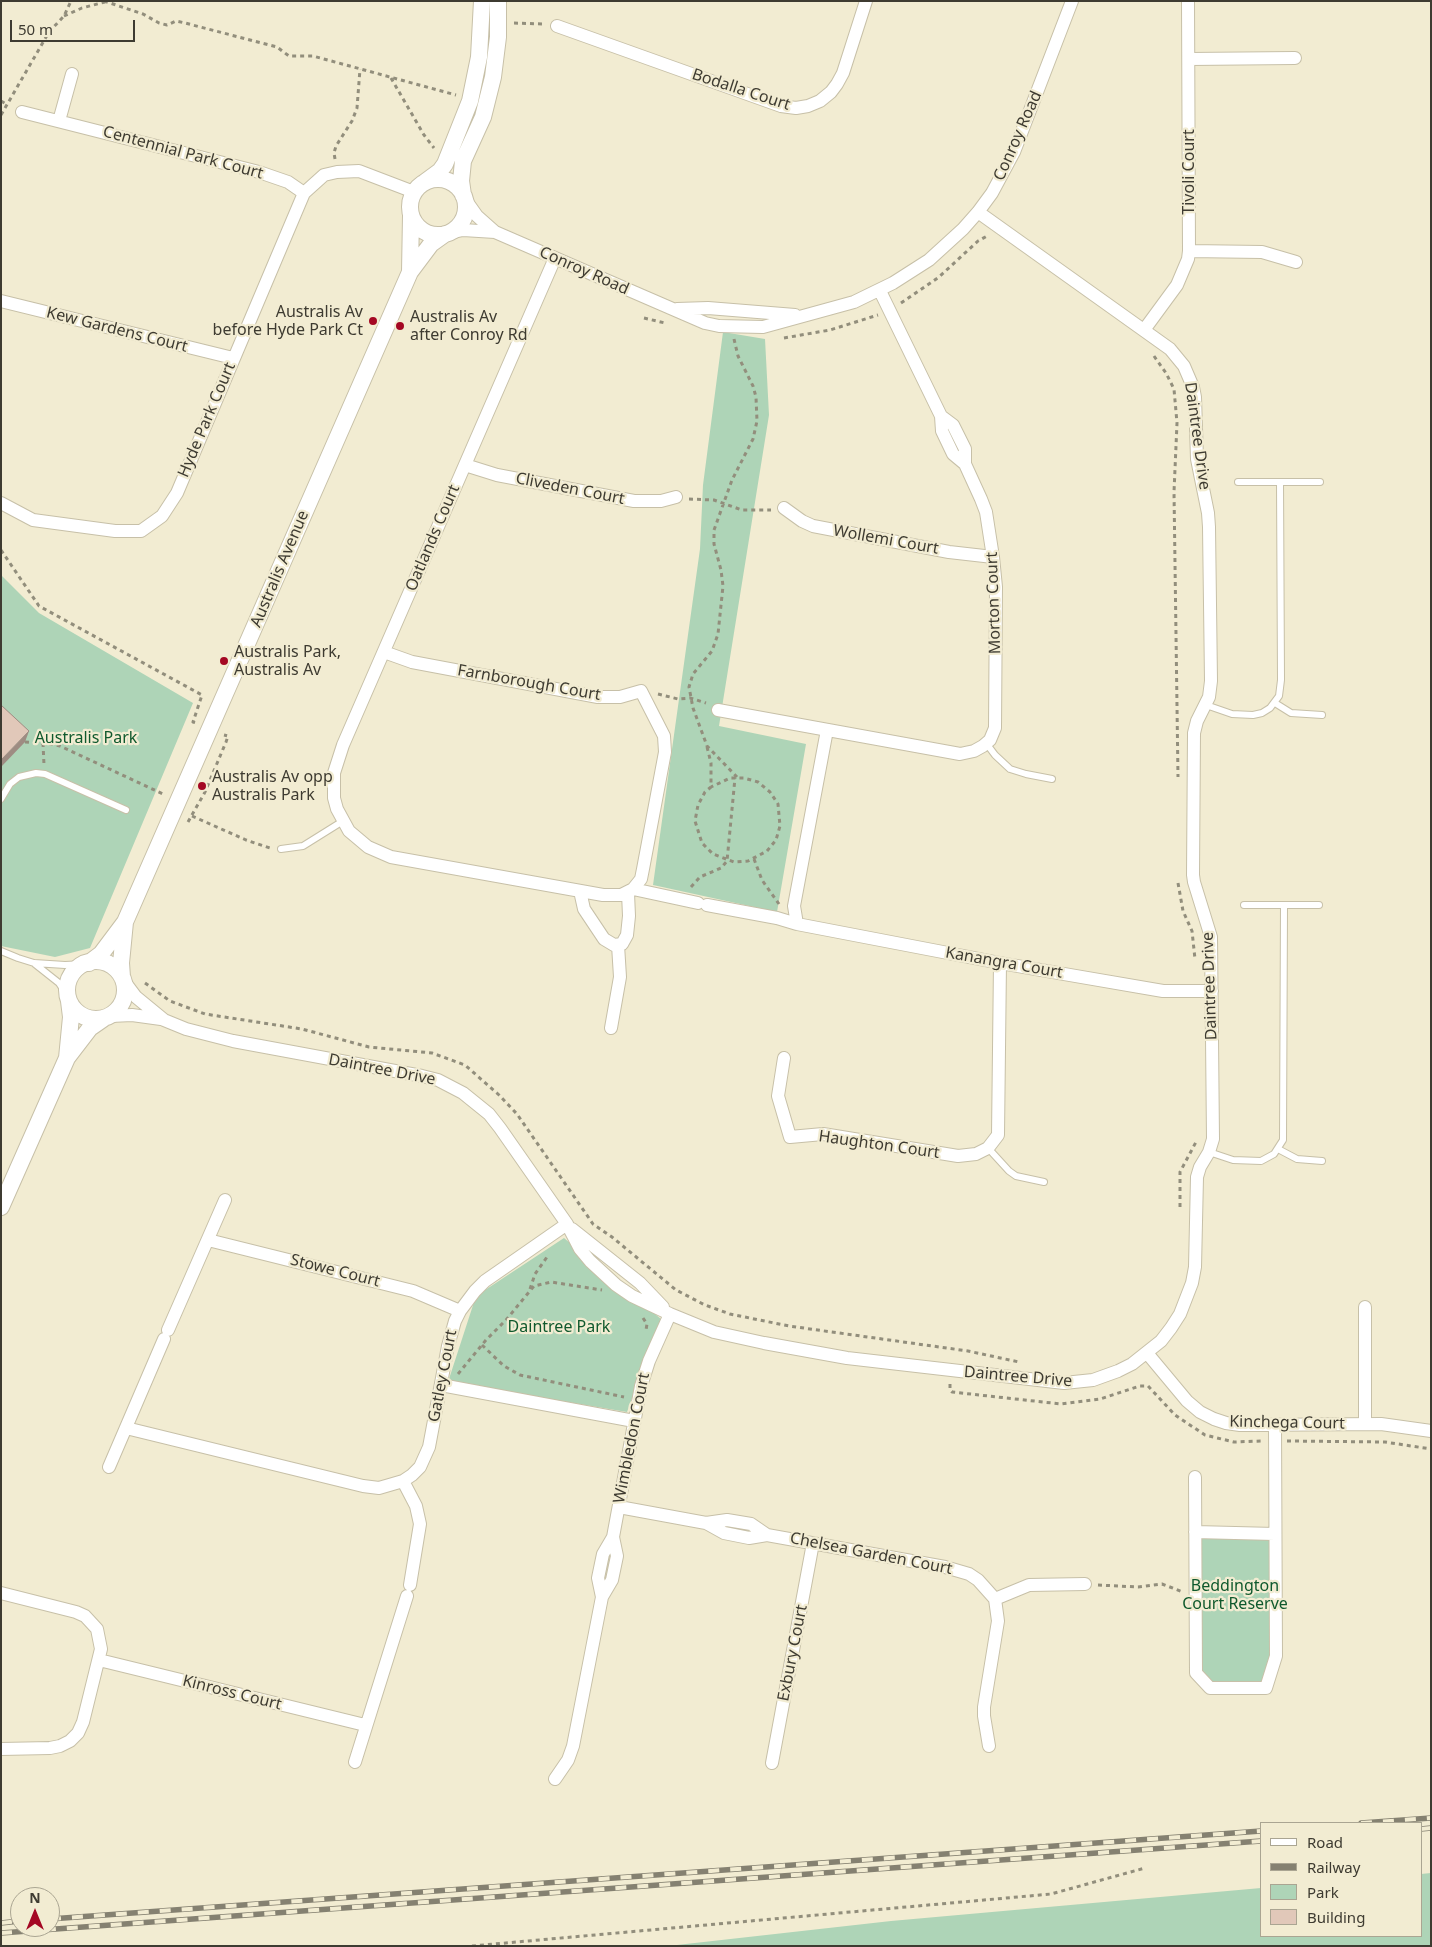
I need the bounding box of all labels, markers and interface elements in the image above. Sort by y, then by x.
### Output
scale bar [12,10,138,42]
text: 50 m [18,19,53,39]
street label: Bodalla Court [689,65,793,115]
street label: Conroy Road [990,88,1046,184]
street label: Centennial Park Court [101,122,265,184]
street label: Tivoli Court [1179,129,1199,215]
street label: Conroy Road [536,243,632,299]
place label: Australis Av before Hyde Park Ct [213,302,363,340]
street label: Kew Gardens Court [44,303,190,357]
place label: Australis Av after Conroy Rd [410,307,527,345]
marker: Australis Av before Hyde Park Ct [367,315,379,327]
marker: Australis Av after Conroy Rd [394,320,406,332]
street label: Hyde Park Court [174,360,240,480]
street label: Daintree Drive [1180,381,1214,491]
street label: Cliveden Court [514,469,626,509]
street label: Oatlands Court [402,482,464,594]
street label: Australis Avenue [247,508,313,630]
street label: Wollemi Court [832,521,940,559]
street label: Morton Court [983,552,1005,654]
place label: Australis Park, Australis Av [234,642,341,680]
marker: Australis Park, Australis Av [218,655,230,667]
street label: Farnborough Court [456,661,602,705]
park label: Australis Park [35,728,137,748]
place label: Australis Av opp Australis Park [212,767,333,805]
marker: Australis Av opp Australis Park [196,780,208,792]
street label: Daintree Drive [1199,931,1221,1041]
street label: Kanangra Court [944,943,1064,983]
street label: Daintree Drive [327,1050,437,1090]
street label: Haughton Court [817,1127,941,1163]
street label: Stowe Court [288,1251,382,1291]
park label: Daintree Park [508,1317,610,1337]
street label: Gatley Court [425,1328,461,1424]
street label: Daintree Drive [963,1363,1073,1391]
street label: Wimbledon Court [610,1371,654,1505]
street label: Kinchega Court [1229,1412,1345,1434]
street label: Chelsea Garden Court [788,1529,954,1579]
park label: Beddington Court Reserve [1182,1576,1288,1614]
street label: Exbury Court [774,1603,812,1703]
street label: Kinross Court [180,1671,284,1715]
legend [1260,1822,1422,1937]
text: Road [1307,1832,1343,1852]
text: Railway [1307,1857,1360,1877]
text: Park [1307,1882,1339,1902]
north arrow [10,1887,60,1937]
text: N [29,1888,41,1907]
text: Building [1307,1907,1365,1927]

